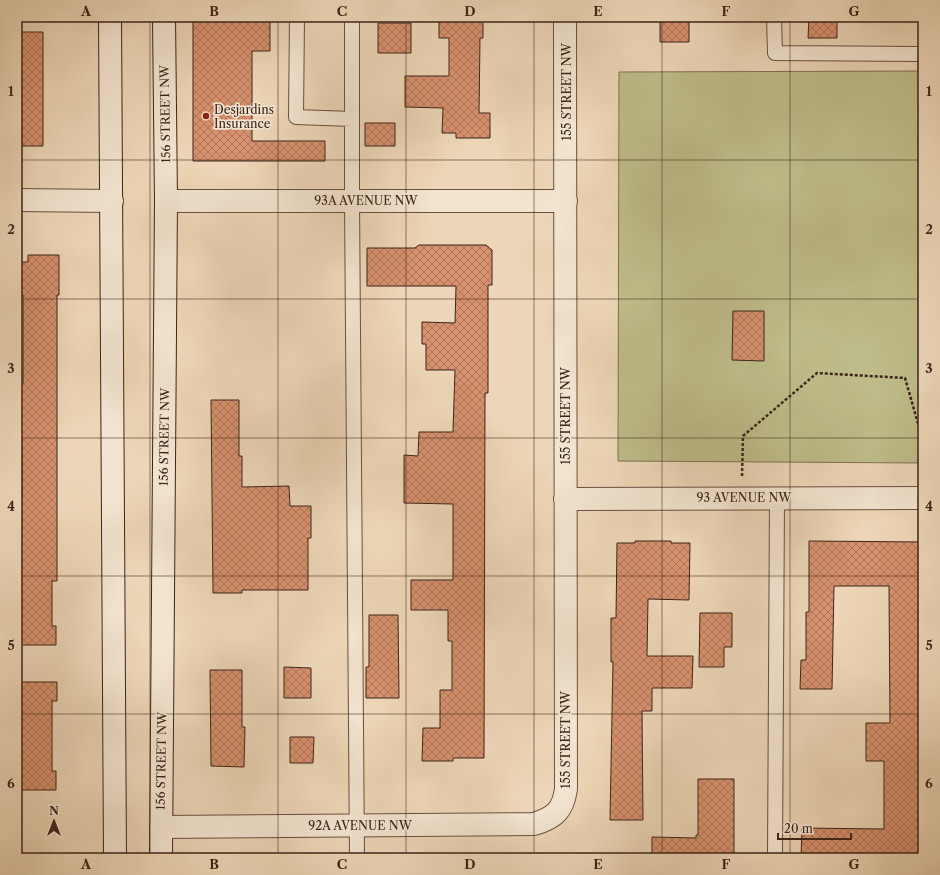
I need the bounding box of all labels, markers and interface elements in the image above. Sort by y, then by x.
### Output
text: A [80,3,92,19]
text: B [209,3,219,19]
text: C [337,3,347,19]
text: D [464,3,476,19]
text: E [593,3,603,19]
text: F [722,3,731,19]
text: G [848,3,860,19]
street label: 155 STREET NW [559,42,574,141]
street label: 156 STREET NW [157,64,173,163]
text: 1 [8,83,14,99]
text: 1 [926,83,932,99]
place label: Desjardins Insurance [214,102,274,131]
marker: Desjardins Insurance [201,111,211,121]
street label: 93A AVENUE NW [314,193,419,208]
text: 2 [7,221,15,237]
text: 2 [925,221,933,237]
text: 3 [7,360,15,376]
text: 3 [925,360,933,376]
street label: 155 STREET NW [558,366,573,465]
street label: 156 STREET NW [156,387,172,486]
street label: 93 AVENUE NW [697,490,792,505]
text: 4 [7,498,15,514]
text: 4 [925,498,933,514]
text: 5 [7,637,15,653]
text: 5 [925,637,933,653]
street label: 155 STREET NW [558,690,573,789]
street label: 156 STREET NW [153,711,169,810]
text: 6 [7,775,15,791]
text: 6 [925,775,933,791]
north arrow [34,801,74,841]
text: N [49,804,59,818]
scale bar [778,815,851,841]
street label: 92A AVENUE NW [308,818,413,833]
text: 20 m [784,821,813,836]
text: A [80,856,92,872]
text: B [209,856,219,872]
text: C [337,856,347,872]
text: D [464,856,476,872]
text: E [593,856,603,872]
text: F [722,856,731,872]
text: G [848,856,860,872]

